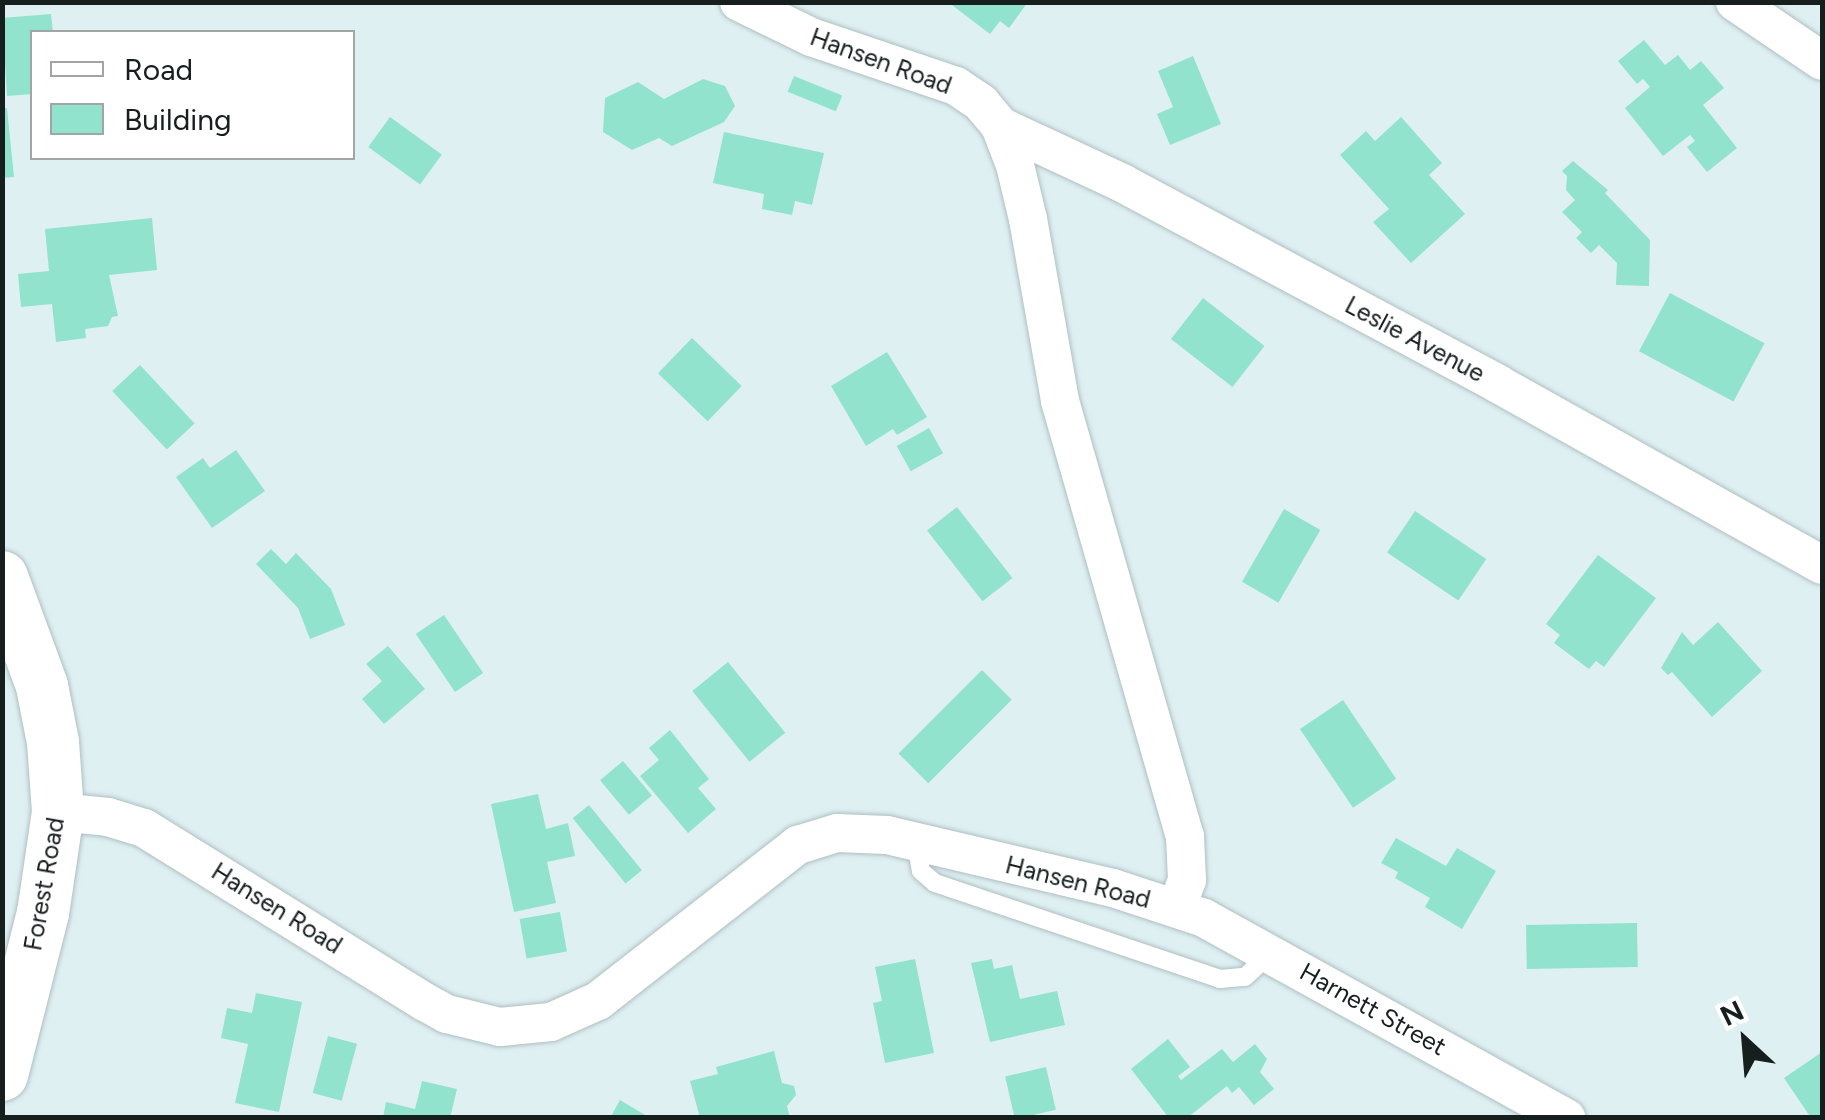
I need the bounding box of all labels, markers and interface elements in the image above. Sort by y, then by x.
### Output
street label: Hansen Road [806,22,956,100]
legend [30,30,355,160]
text: Road [124,51,193,88]
text: Building [124,101,232,138]
street label: Leslie Avenue [1340,290,1490,388]
street label: Forest Road [18,815,70,953]
street label: Hansen Road [1002,849,1154,915]
street label: Hansen Road [206,856,348,960]
street label: Harnett Street [1295,956,1451,1062]
north arrow [1695,990,1795,1090]
text: N [1715,993,1749,1033]

